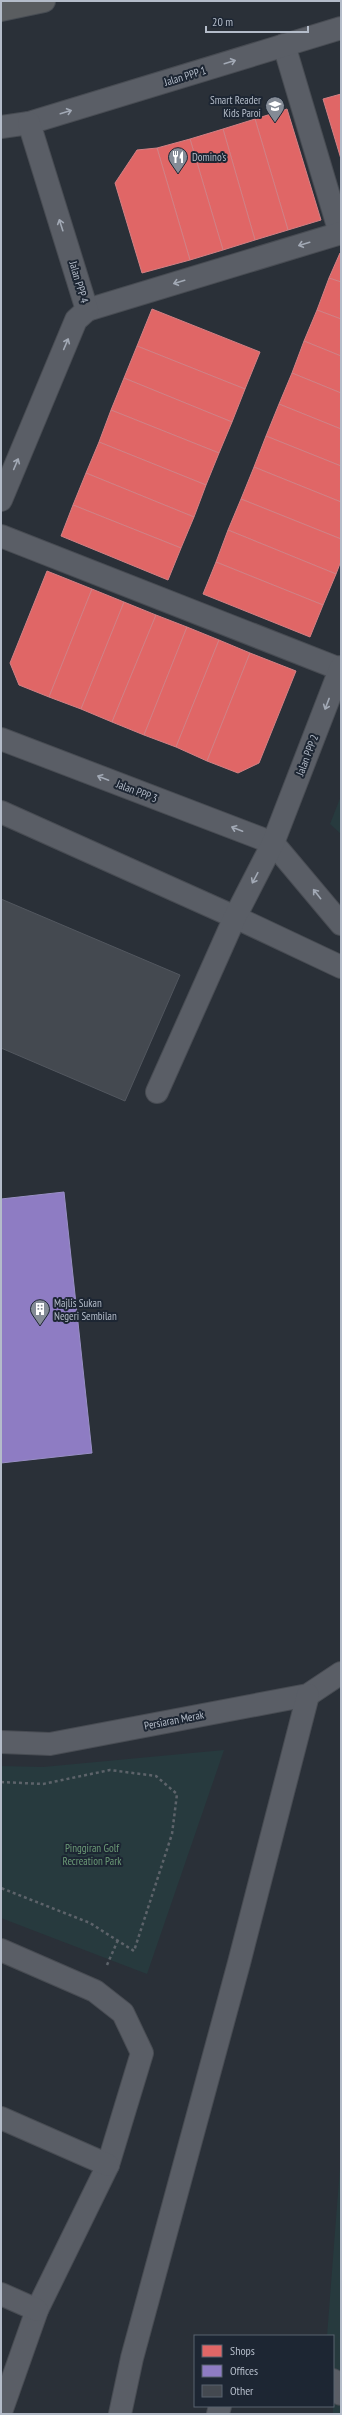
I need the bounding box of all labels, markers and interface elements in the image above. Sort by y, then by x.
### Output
scale bar [206,8,308,34]
text: 20 m [212,14,233,29]
one-way arrow [224,58,237,65]
street label: Jalan PPP 1 [161,63,208,89]
place label: Smart Reader Kids Paroi [210,93,261,120]
school or university icon: Smart Reader Kids Paroi [264,95,286,123]
one-way arrow [59,108,72,115]
restaurant icon: Domino's [167,146,189,174]
place label: Domino's [192,150,227,164]
one-way arrow [57,218,64,231]
one-way arrow [297,241,310,248]
street label: Jalan PPP 4 [66,258,92,305]
one-way arrow [173,279,186,286]
one-way arrow [63,338,70,350]
one-way arrow [13,458,20,470]
one-way arrow [323,697,330,709]
street label: Jalan PPP 2 [292,732,321,779]
one-way arrow [97,773,109,781]
street label: Jalan PPP 3 [113,776,160,805]
one-way arrow [231,825,243,833]
one-way arrow [251,872,259,884]
one-way arrow [312,888,321,899]
place label: Majlis Sukan Negeri Sembilan [54,1296,117,1323]
building icon: Majlis Sukan Negeri Sembilan [29,1298,51,1326]
street label: Persiaran Merak [143,1707,206,1733]
park label: Pinggiran Golf Recreation Park [63,1841,122,1868]
legend [194,2335,334,2407]
text: Shops [230,2343,255,2358]
text: Offices [230,2363,258,2378]
text: Other [230,2383,254,2398]

